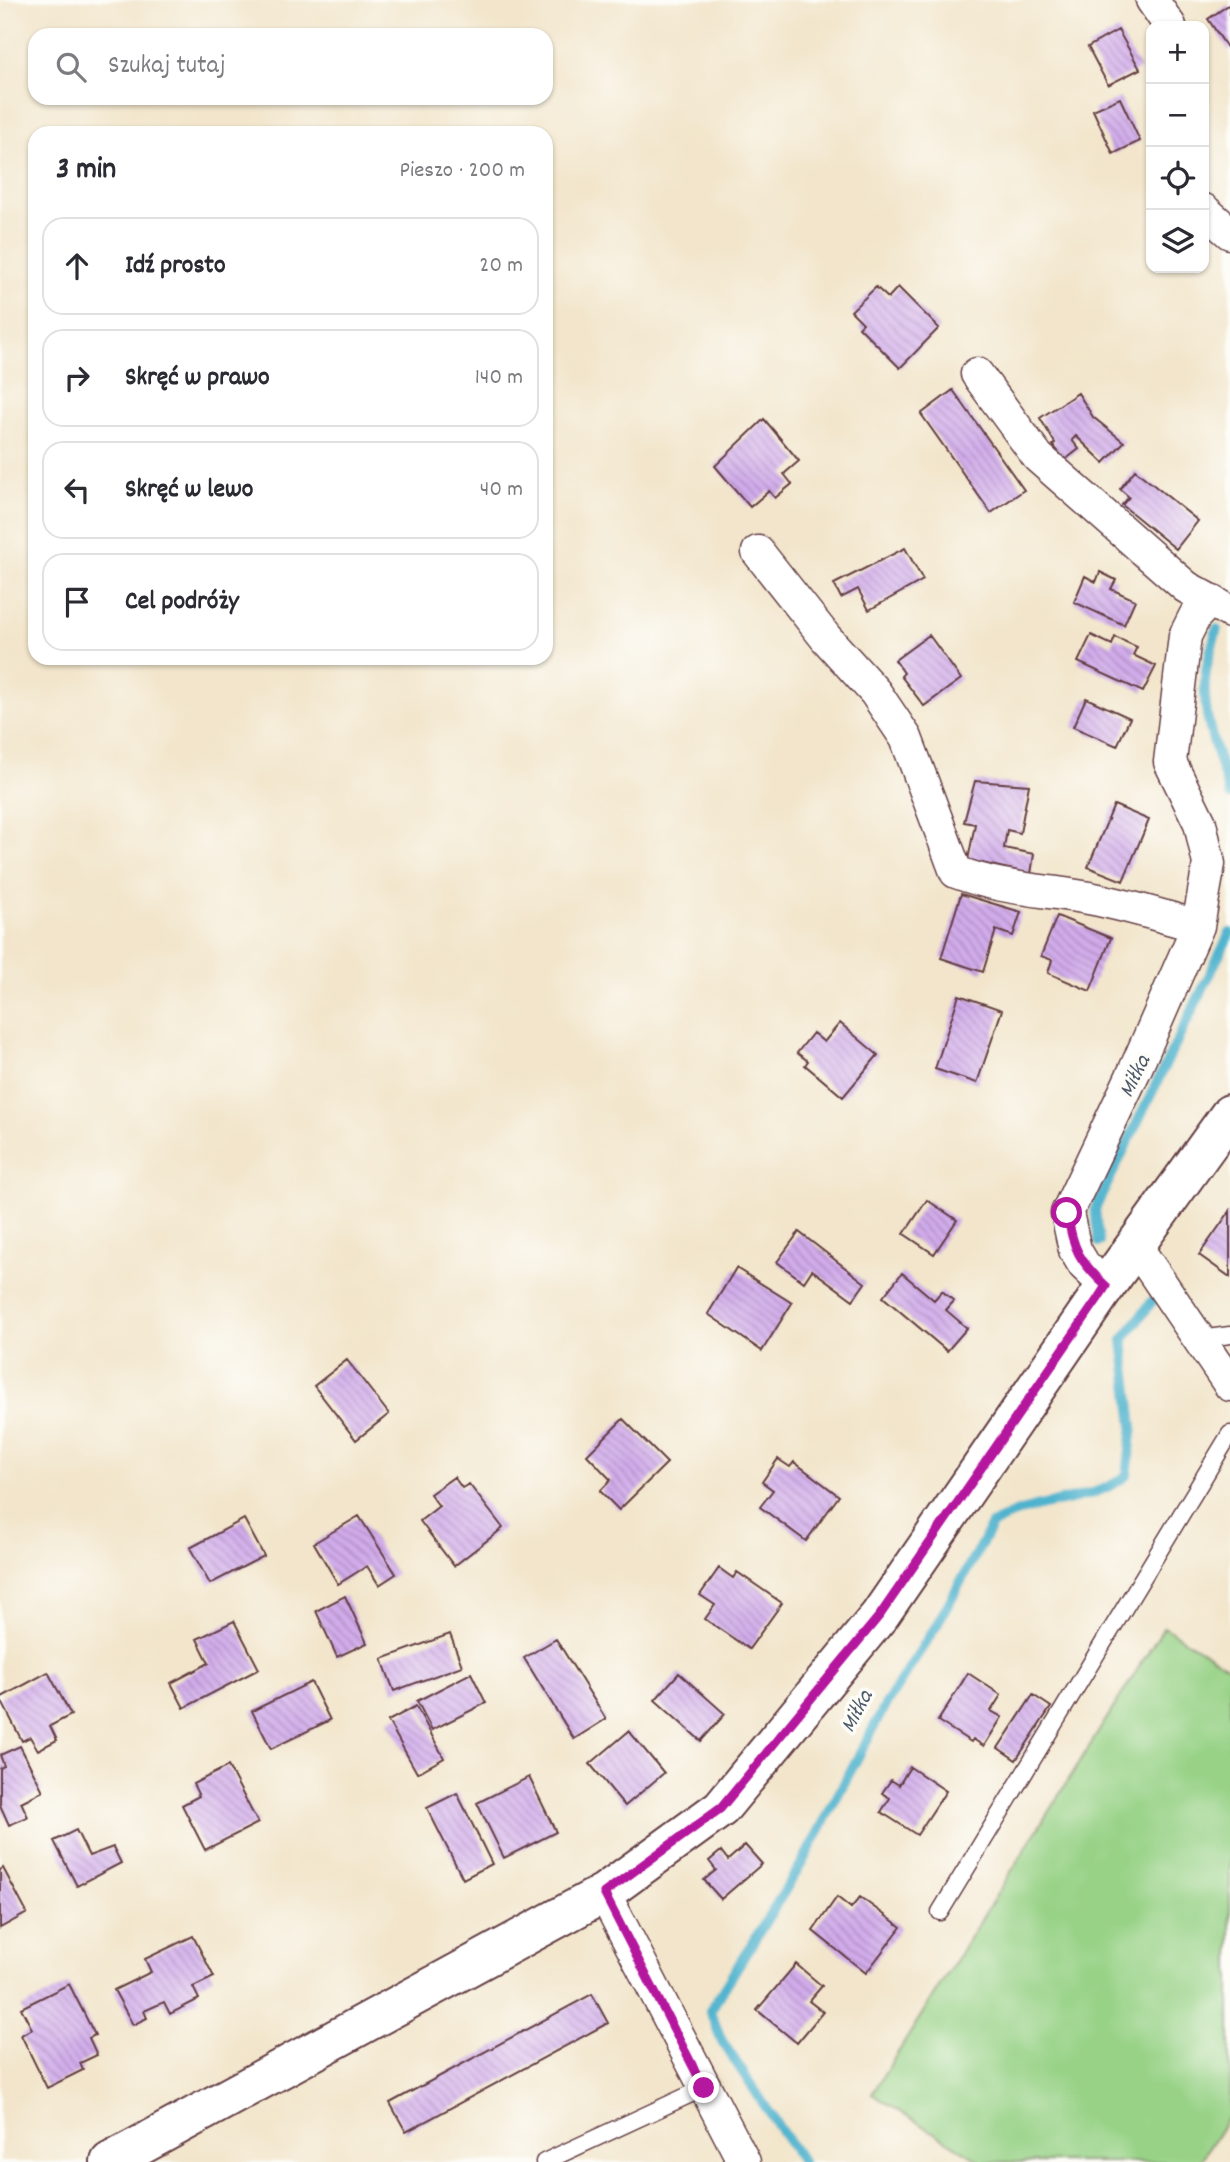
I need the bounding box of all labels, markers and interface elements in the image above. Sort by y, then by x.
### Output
map controls [1146,21,1209,273]
button: + [1146,21,1209,84]
search box [28,28,553,105]
icon: search [52,48,90,86]
text: Szukaj tutaj [108,48,226,85]
button: − [1146,84,1209,147]
button: locate [1146,147,1209,210]
text: 3 min [56,150,116,193]
text: Pieszo · 200 m [400,155,525,188]
button: layers [1146,210,1209,273]
icon: ahead [58,247,96,285]
text: Idź prosto [125,248,226,285]
text: 20 m [479,250,523,283]
icon: right [58,359,96,397]
text: Skręć w prawo [125,360,269,397]
text: 140 m [475,362,523,395]
icon: left [58,471,96,509]
text: Skręć w lewo [125,472,253,509]
text: 40 m [480,474,523,507]
icon: arrive [58,583,96,621]
text: Cel podróży [125,584,239,621]
water label: Miłka [1112,1049,1161,1104]
route start [1051,1197,1082,1228]
water label: Miłka [833,1684,883,1739]
route end [688,2072,719,2103]

